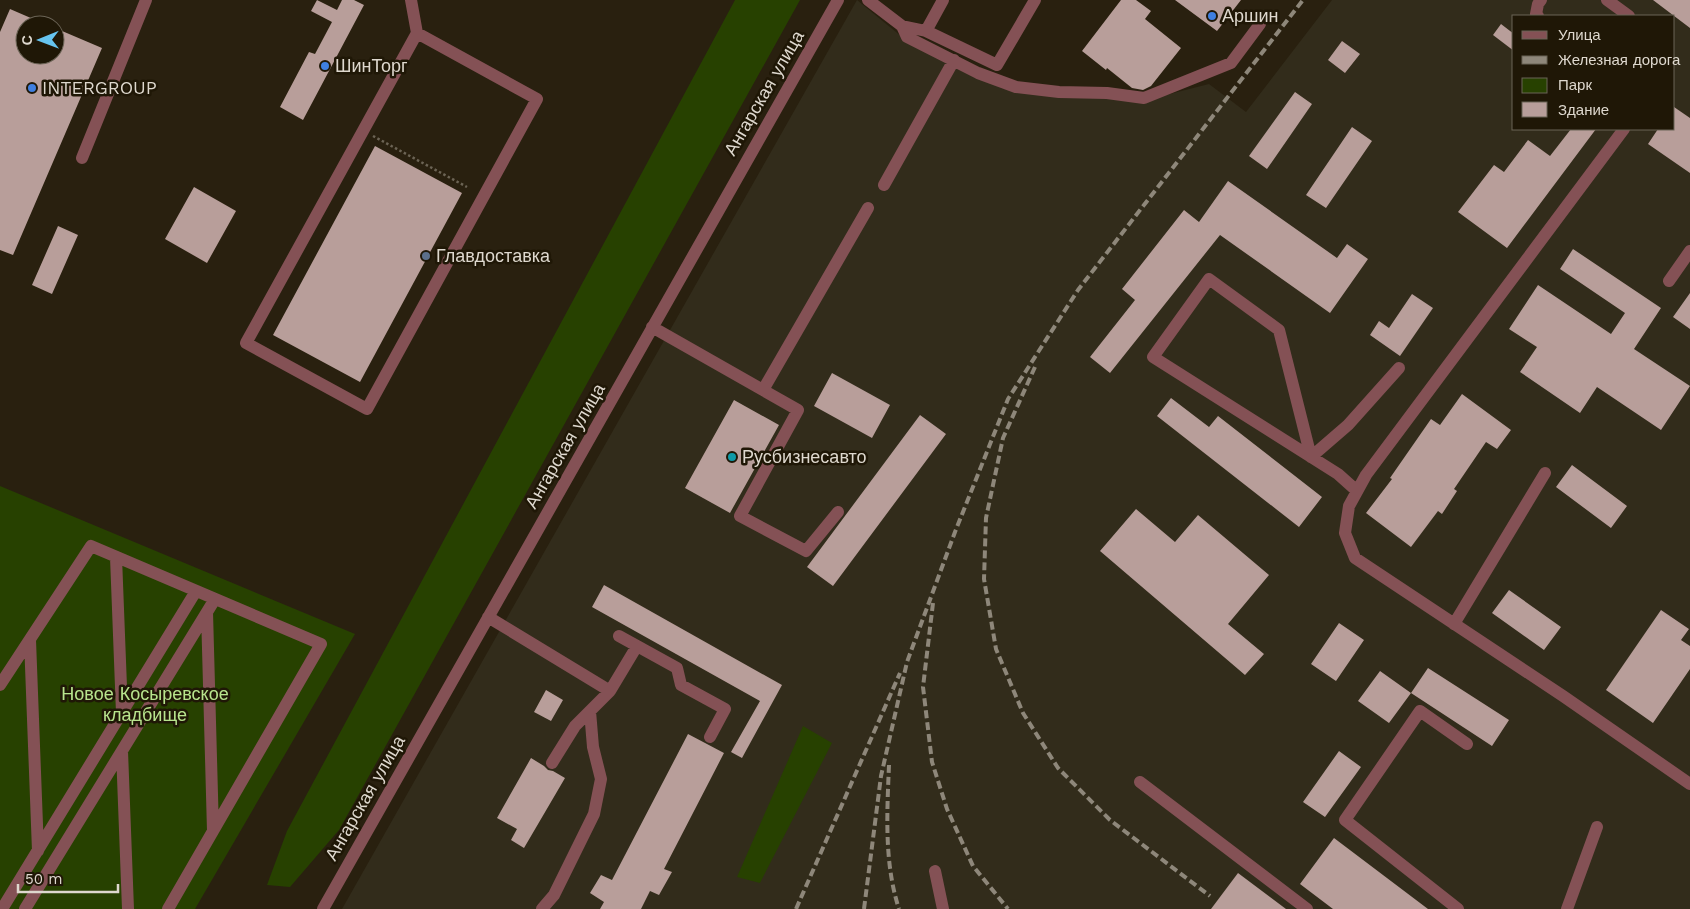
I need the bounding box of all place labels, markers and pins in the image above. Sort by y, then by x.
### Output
place label: Аршин [1222,5,1278,26]
marker: Аршин [1206,10,1218,22]
place label: ШинТорг [335,55,408,76]
marker: ШинТорг [319,60,331,72]
place label: INTERGROUP [42,77,157,98]
marker: INTERGROUP [26,82,38,94]
place label: Главдоставка [436,245,551,266]
marker: Главдоставка [420,250,432,262]
place label: Русбизнесавто [742,446,867,467]
marker: Русбизнесавто [726,451,738,463]

